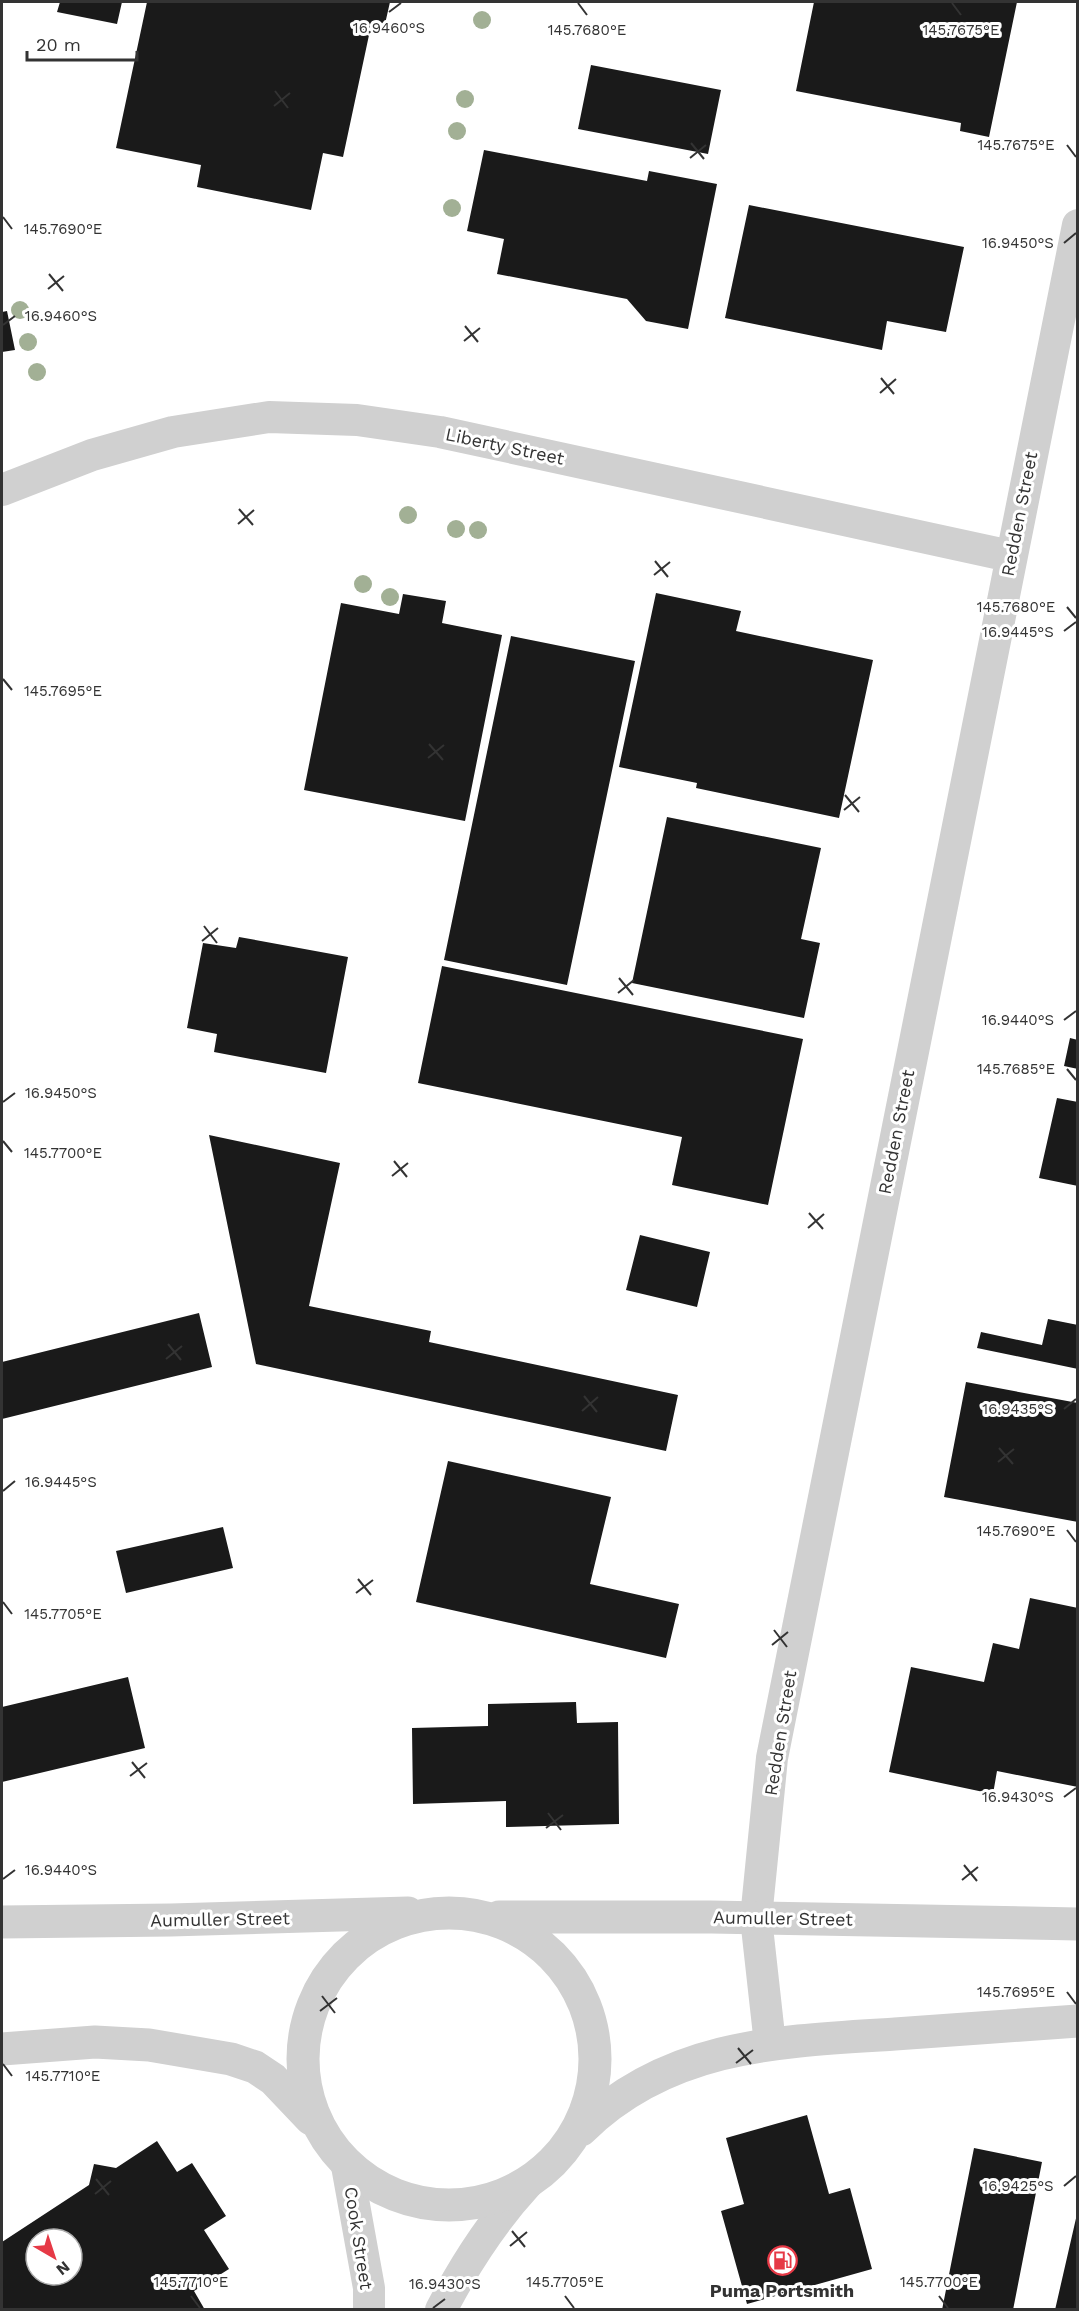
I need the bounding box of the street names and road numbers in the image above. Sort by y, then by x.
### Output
street label: Liberty Street [444,423,567,469]
street label: Redden Street [997,449,1041,578]
street label: Redden Street [874,1067,918,1196]
street label: Redden Street [760,1668,800,1797]
street label: Aumuller Street [713,1906,853,1930]
street label: Aumuller Street [150,1907,290,1931]
street label: Cook Street [340,2185,378,2291]

